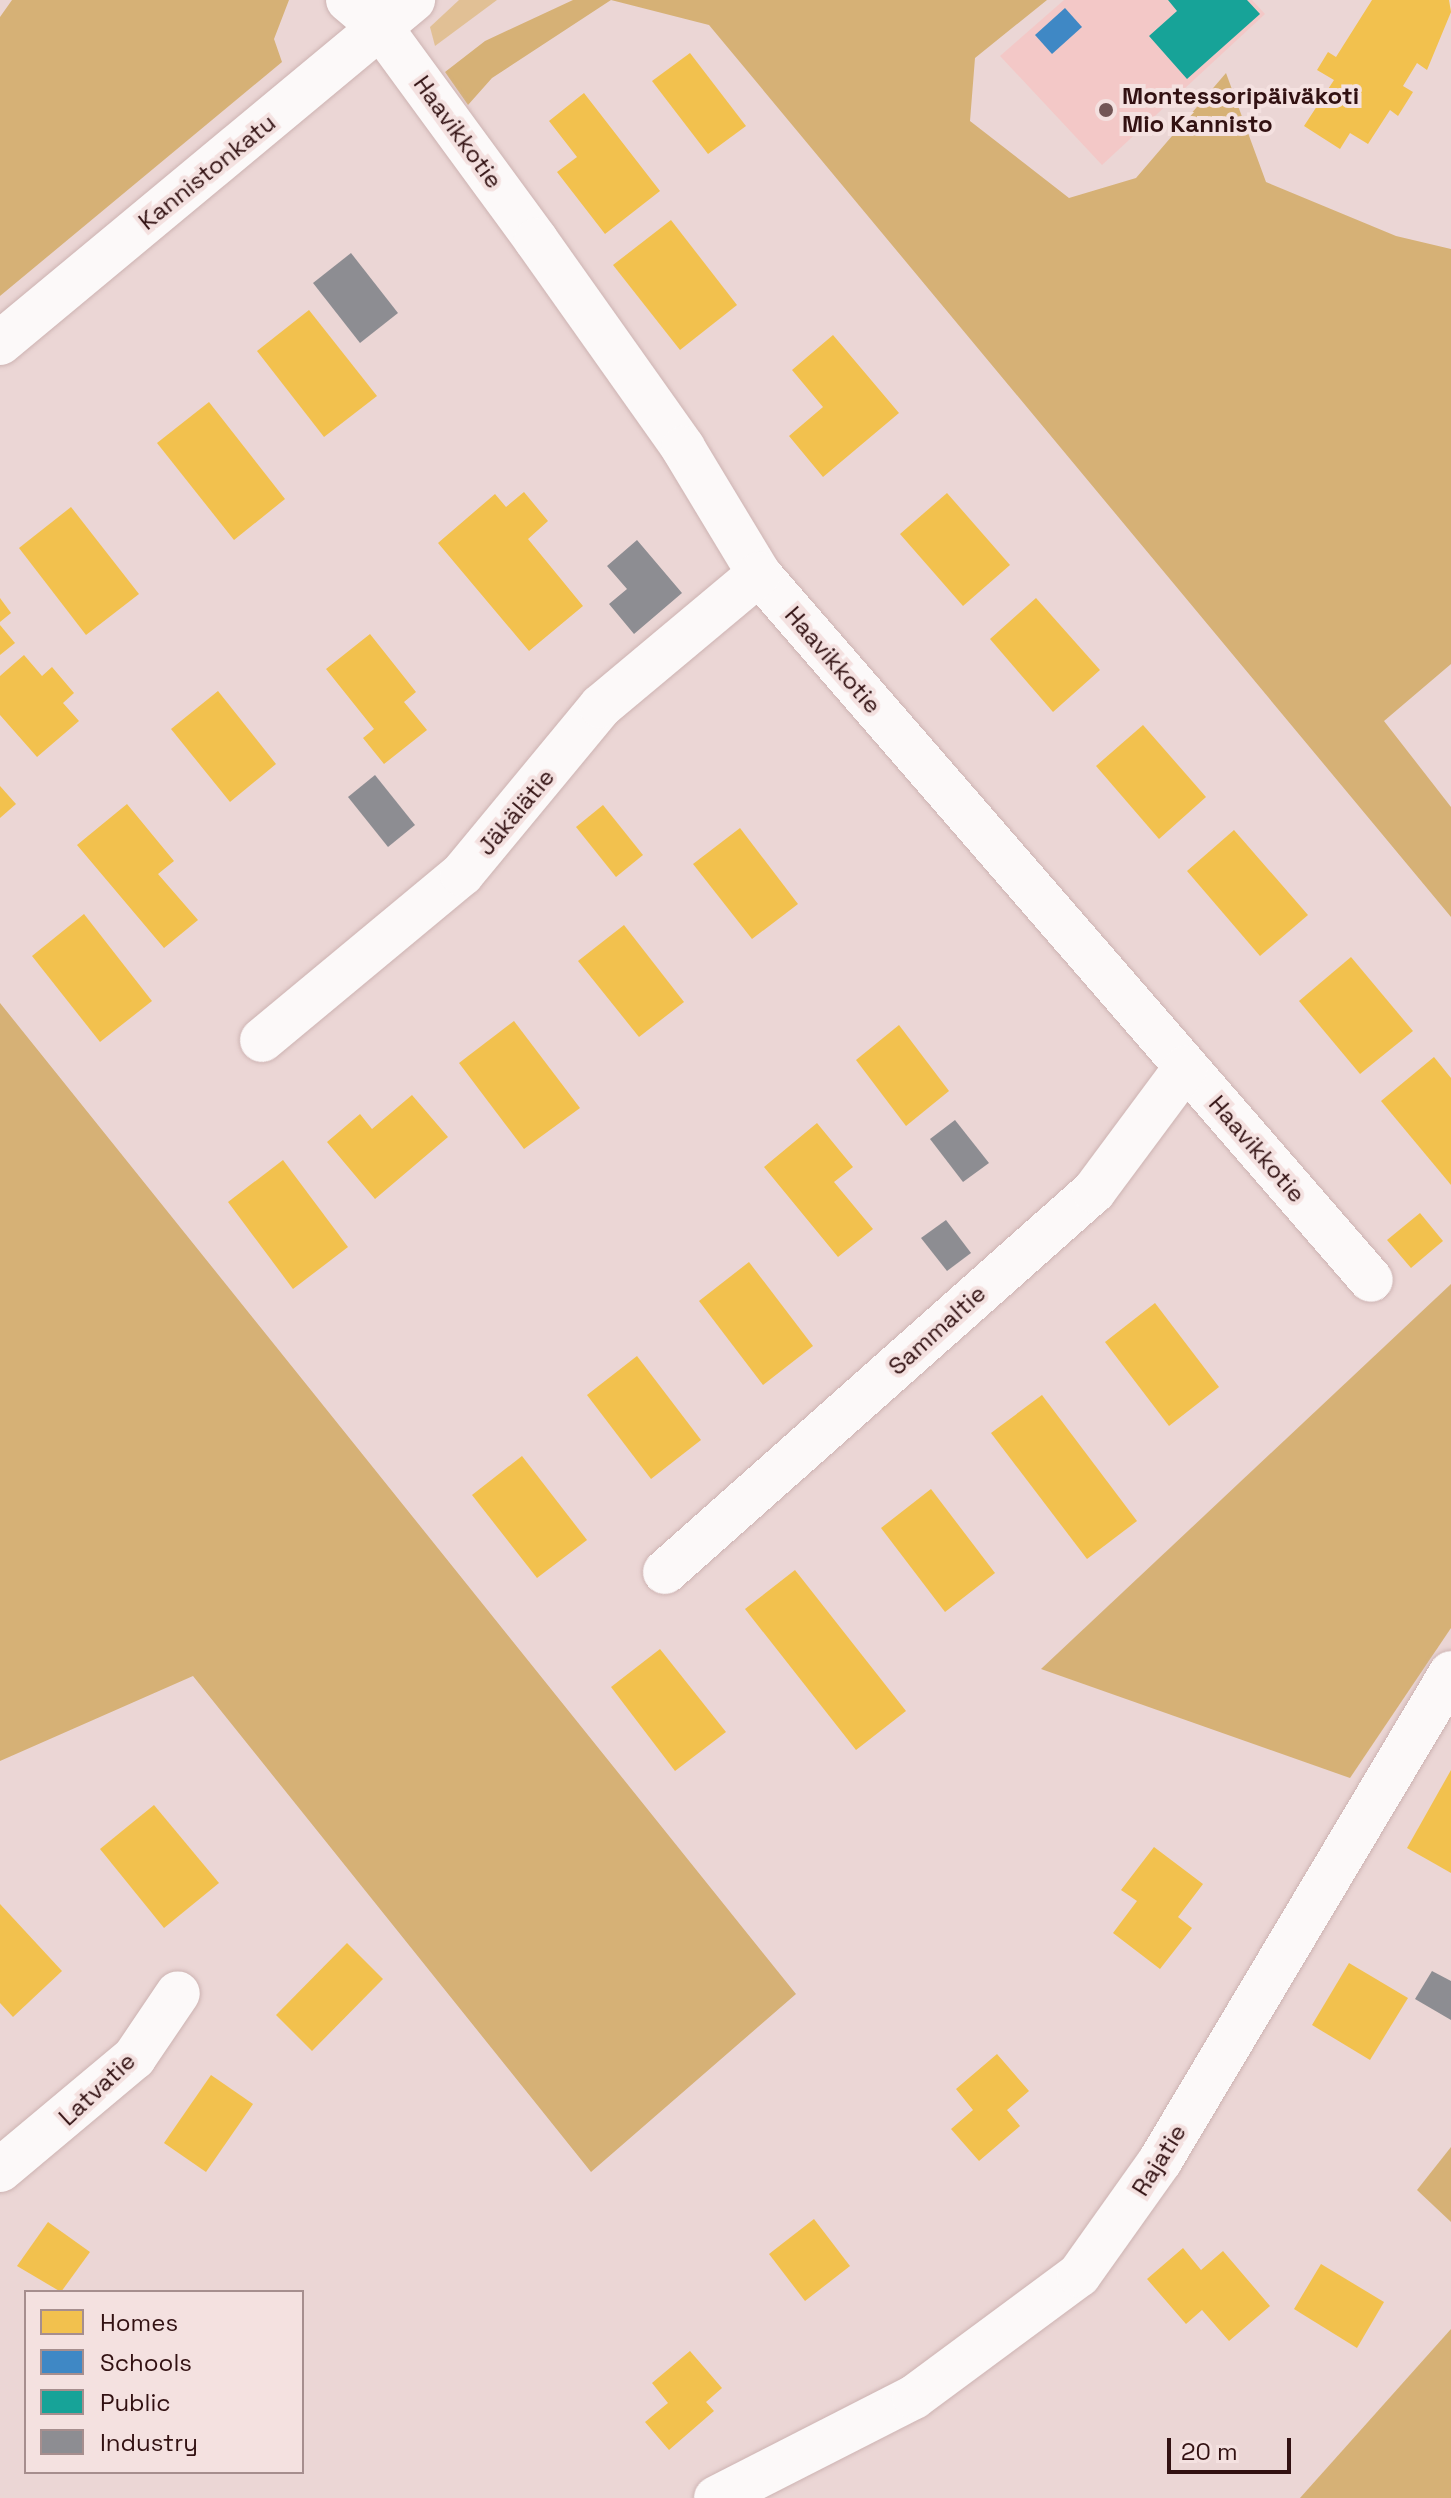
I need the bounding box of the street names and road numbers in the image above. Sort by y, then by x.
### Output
street label: Haavikkotie [407,70,509,194]
street label: Kannistonkatu [133,108,281,236]
street label: Haavikkotie [779,601,887,719]
street label: Jäkälätie [472,763,560,861]
street label: Haavikkotie [1203,1090,1311,1208]
street label: Sammaltie [883,1279,991,1381]
street label: Latvatie [53,2046,141,2132]
street label: Rajatie [1126,2119,1192,2201]

